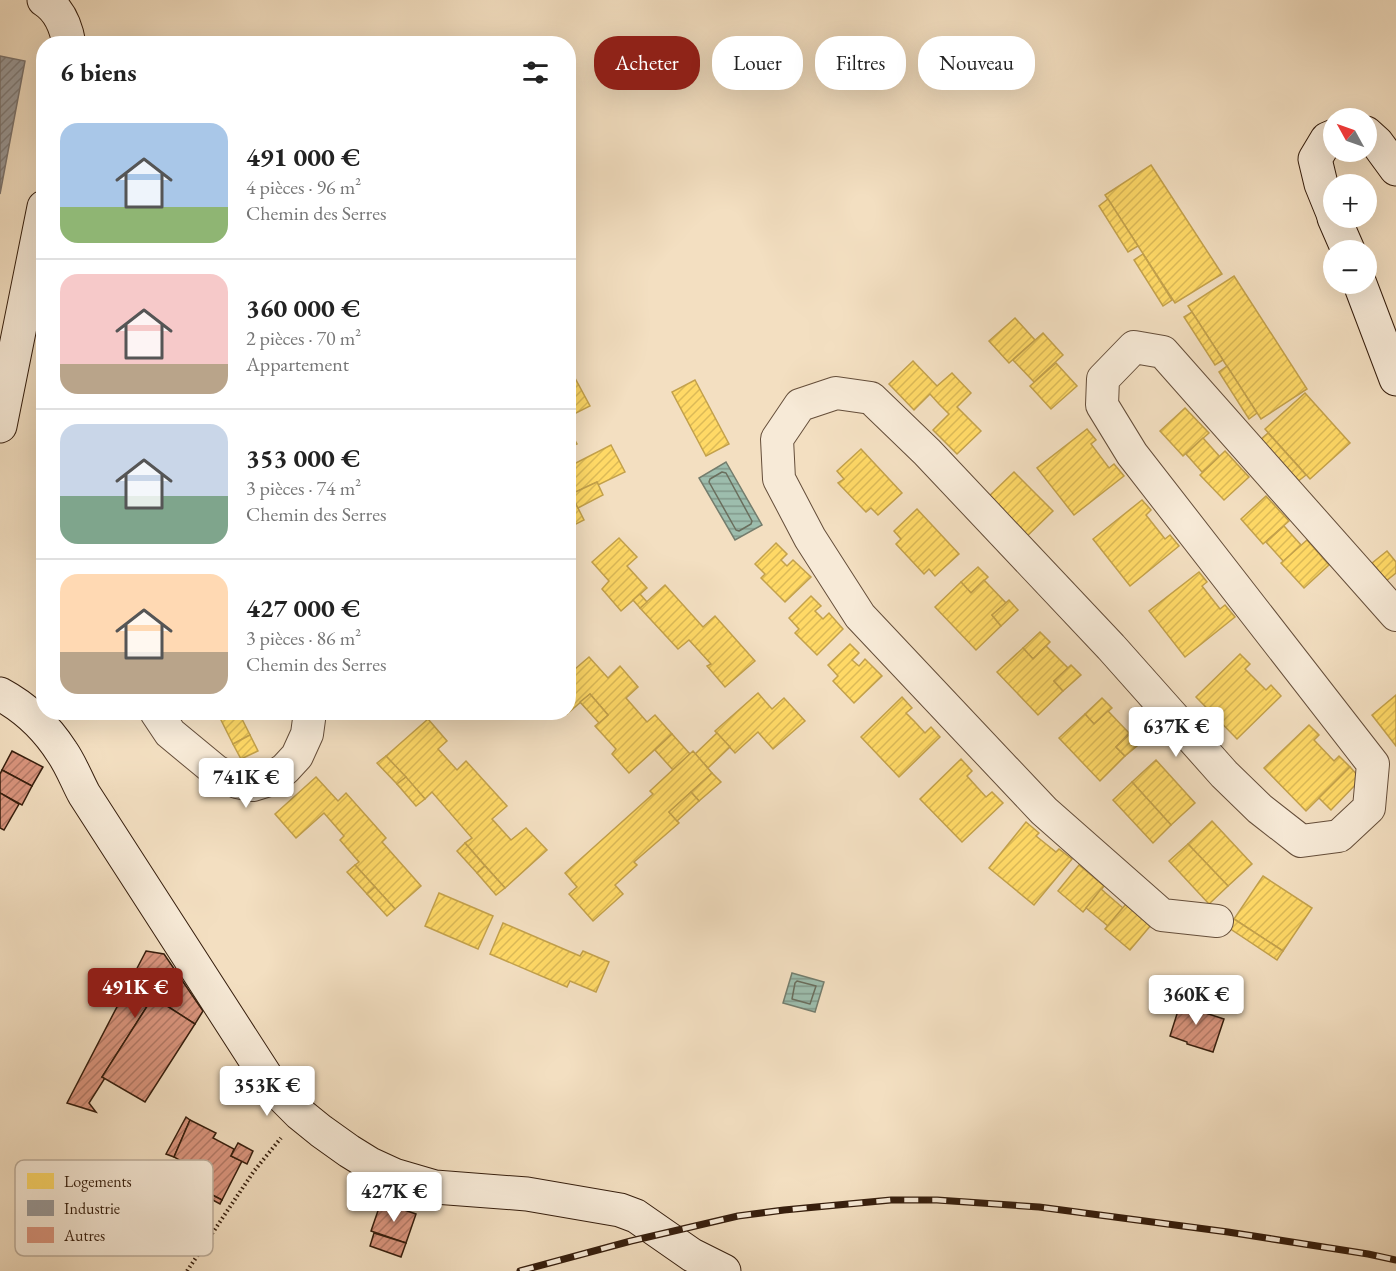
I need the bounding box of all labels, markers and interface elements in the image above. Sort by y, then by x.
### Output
chip: Acheter [594,36,700,90]
chip: Louer [712,36,803,90]
chip: Filtres [815,36,906,90]
chip: Nouveau [918,36,1035,90]
text: 6 biens [60,55,137,89]
icon: filters [519,56,552,89]
north arrow [1323,108,1377,162]
map controls [1323,108,1377,294]
text: 491 000 € [246,140,360,174]
icon: home [108,147,180,219]
text: 4 pièces · 96 m² [246,174,361,200]
button: + [1323,174,1377,228]
text: Chemin des Serres [246,200,386,226]
button: − [1323,240,1377,294]
text: 360 000 € [246,291,360,325]
icon: home [108,298,180,370]
text: 2 pièces · 70 m² [246,325,361,351]
text: Appartement [246,351,349,377]
text: 353 000 € [246,441,360,475]
icon: home [108,448,180,520]
text: 3 pièces · 74 m² [246,475,361,501]
text: Chemin des Serres [246,501,386,527]
text: 427 000 € [246,591,360,625]
icon: home [108,598,180,670]
text: 3 pièces · 86 m² [246,625,361,651]
text: Chemin des Serres [246,651,386,677]
pin: 637K € [1127,707,1225,758]
text: 637K € [1143,713,1209,739]
pin: 741K € [197,758,295,809]
text: 741K € [213,764,279,790]
pin: 491K € [86,968,184,1019]
text: 491K € [102,974,168,1000]
pin: 360K € [1147,975,1245,1026]
text: 360K € [1163,981,1229,1007]
pin: 353K € [218,1066,316,1117]
text: 353K € [234,1072,300,1098]
legend [15,1160,213,1256]
text: Logements [64,1171,132,1192]
pin: 427K € [345,1172,443,1223]
text: 427K € [361,1178,427,1204]
text: Industrie [64,1198,120,1219]
text: Autres [63,1225,105,1246]

